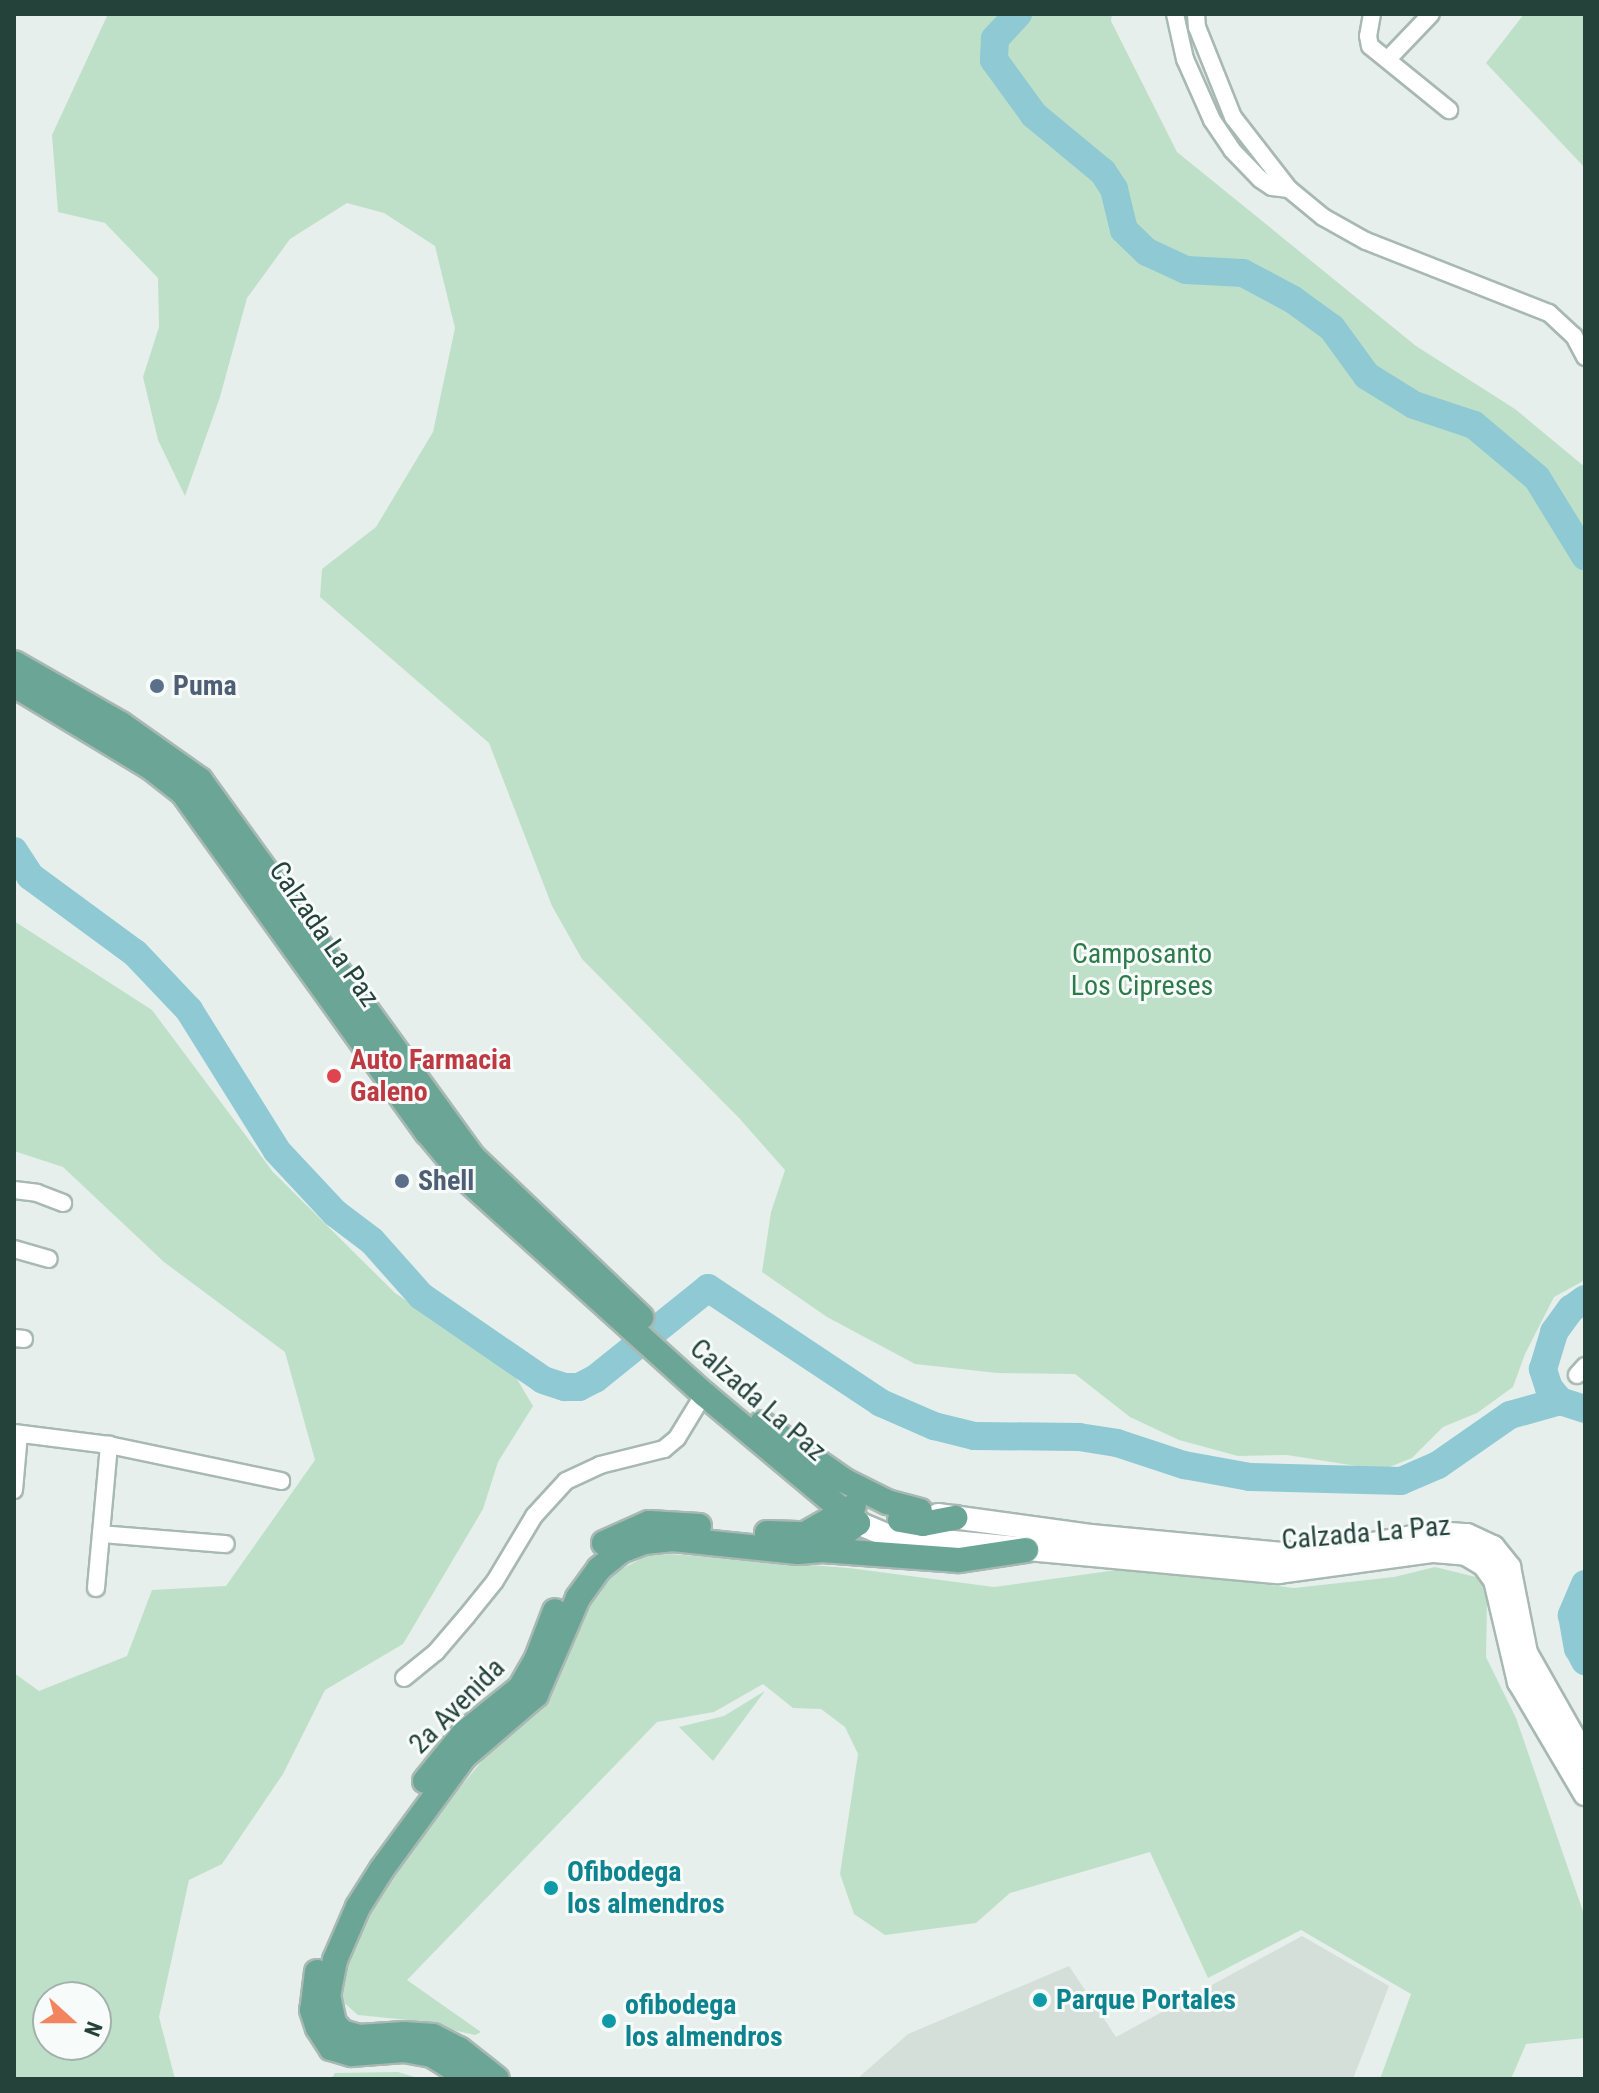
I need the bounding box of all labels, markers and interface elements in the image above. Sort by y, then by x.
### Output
place label: Puma [173,669,237,703]
marker: Puma [148,677,166,695]
street label: Calzada La Paz [262,855,386,1013]
park label: Camposanto Los Cipreses [1071,937,1213,1003]
place label: Auto Farmacia Galeno [350,1043,511,1109]
marker: Auto Farmacia Galeno [325,1067,343,1085]
place label: Shell [418,1164,474,1198]
marker: Shell [393,1172,411,1190]
street label: Calzada La Paz [683,1332,833,1468]
street label: Calzada La Paz [1280,1509,1452,1557]
street label: 2a Avenida [402,1651,512,1761]
place label: Ofibodega los almendros [567,1855,725,1921]
marker: Ofibodega los almendros [542,1879,560,1897]
north arrow [32,1981,112,2061]
place label: Parque Portales [1056,1983,1236,2017]
place label: ofibodega los almendros [625,1988,783,2054]
marker: Parque Portales [1031,1991,1049,2009]
marker: ofibodega los almendros [600,2012,618,2030]
text: N [79,2018,107,2040]

